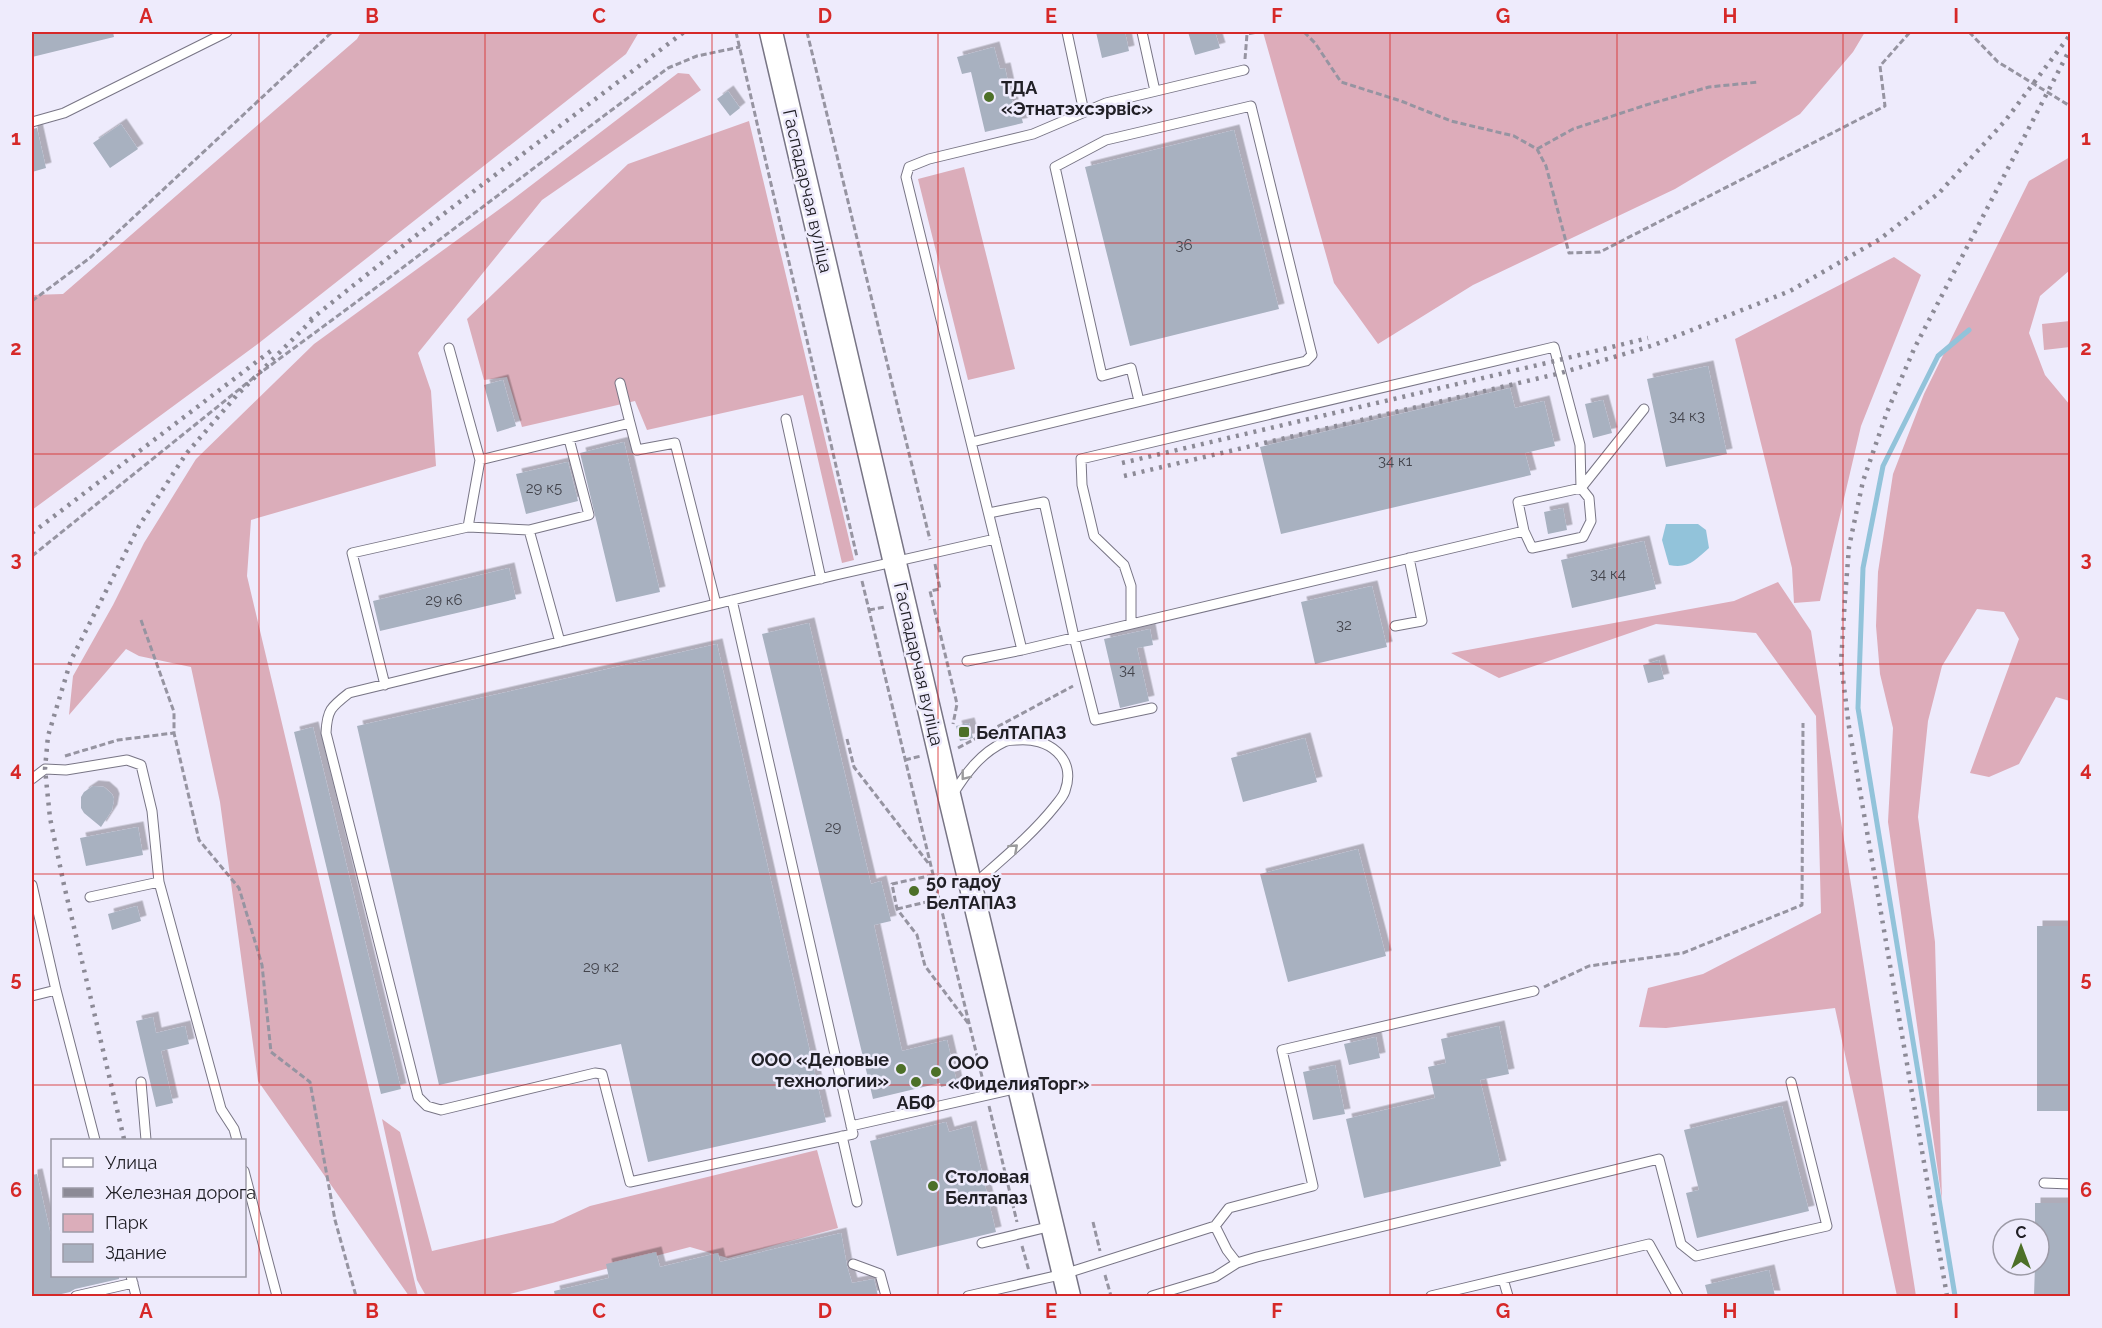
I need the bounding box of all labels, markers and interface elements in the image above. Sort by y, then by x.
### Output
text: A [139,4,153,28]
text: B [365,4,379,28]
text: C [592,4,606,28]
text: D [818,4,832,28]
text: E [1045,4,1057,28]
text: F [1271,4,1283,28]
text: G [1496,4,1510,28]
text: H [1723,4,1737,28]
text: I [1953,4,1959,28]
place label: ТДА «Этнатэхсэрвіс» [1001,77,1153,119]
marker: ТДА «Этнатэхсэрвіс» [982,90,996,104]
street label: Гаспадарчая вуліца [779,107,837,275]
text: 1 [11,126,21,150]
text: 1 [2081,126,2091,150]
house number: 36 [1175,236,1193,254]
text: 2 [10,336,22,360]
text: 2 [2080,336,2092,360]
house number: 34 к3 [1669,407,1705,425]
house number: 34 к1 [1378,452,1413,470]
house number: 29 к5 [526,479,562,497]
text: 3 [10,547,22,571]
text: 3 [2080,547,2092,571]
house number: 34 к4 [1590,565,1626,583]
street label: Гаспадарчая вуліца [890,580,948,748]
house number: 29 к6 [425,591,463,609]
house number: 32 [1336,616,1352,634]
house number: 34 [1119,661,1135,679]
place label: БелТАПАЗ [976,722,1067,743]
marker: БелТАПАЗ [957,725,971,739]
text: 4 [10,757,22,781]
text: 4 [2080,757,2092,781]
one-way arrow [962,769,973,780]
house number: 29 [825,818,842,836]
one-way arrow [1008,845,1019,856]
place label: 50 гадоў БелТАПАЗ [926,871,1017,913]
marker: 50 гадоў БелТАПАЗ [907,884,921,898]
house number: 29 к2 [583,958,619,976]
text: 5 [10,967,22,991]
text: 5 [2080,967,2092,991]
place label: ООО «Деловые технологии» [751,1049,889,1091]
place label: ООО «ФиделияТорг» [948,1052,1090,1094]
marker: ООО «Деловые технологии» [894,1062,908,1076]
marker: ООО «ФиделияТорг» [929,1065,943,1079]
marker: АБФ [909,1075,923,1089]
place label: АБФ [896,1092,936,1113]
legend [51,1139,246,1277]
text: Улица [105,1152,157,1173]
place label: Столовая Белтапаз [945,1166,1029,1208]
text: 6 [10,1178,22,1202]
text: 6 [2080,1178,2092,1202]
marker: Столовая Белтапаз [926,1179,940,1193]
text: Железная дорога [105,1182,256,1203]
text: Парк [105,1212,148,1233]
north arrow [1991,1217,2051,1277]
text: С [2016,1223,2027,1242]
text: Здание [105,1242,167,1263]
text: A [139,1299,153,1323]
text: B [365,1299,379,1323]
text: C [592,1299,606,1323]
text: D [818,1299,832,1323]
text: E [1045,1299,1057,1323]
text: F [1271,1299,1283,1323]
text: G [1496,1299,1510,1323]
text: H [1723,1299,1737,1323]
text: I [1953,1299,1959,1323]

